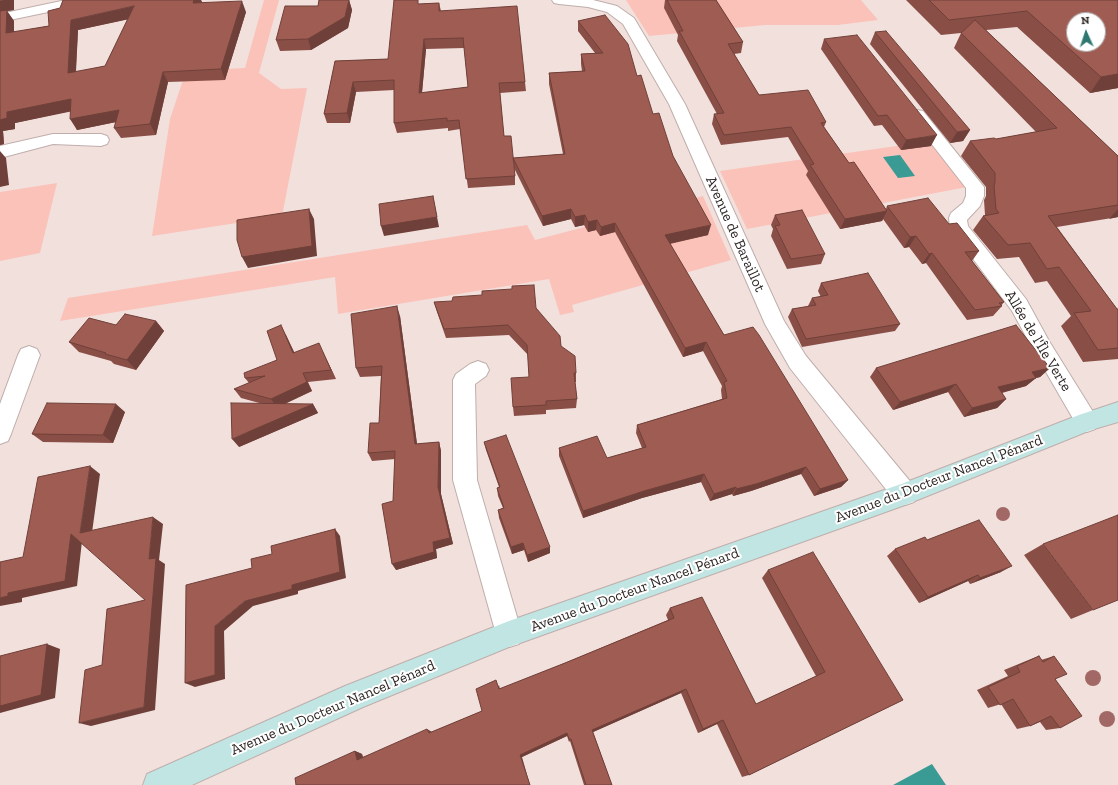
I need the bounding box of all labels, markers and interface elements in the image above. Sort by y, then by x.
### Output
north arrow [1066,12,1106,52]
text: N [1081,14,1090,27]
street label: Avenue de Baraillot [701,173,769,295]
street label: Allée de l'Île Verte [1001,287,1075,395]
street label: Avenue du Docteur Nancel Pénard [833,431,1045,527]
street label: Avenue du Docteur Nancel Pénard [528,544,742,636]
street label: Avenue du Docteur Nancel Pénard [228,657,438,759]

